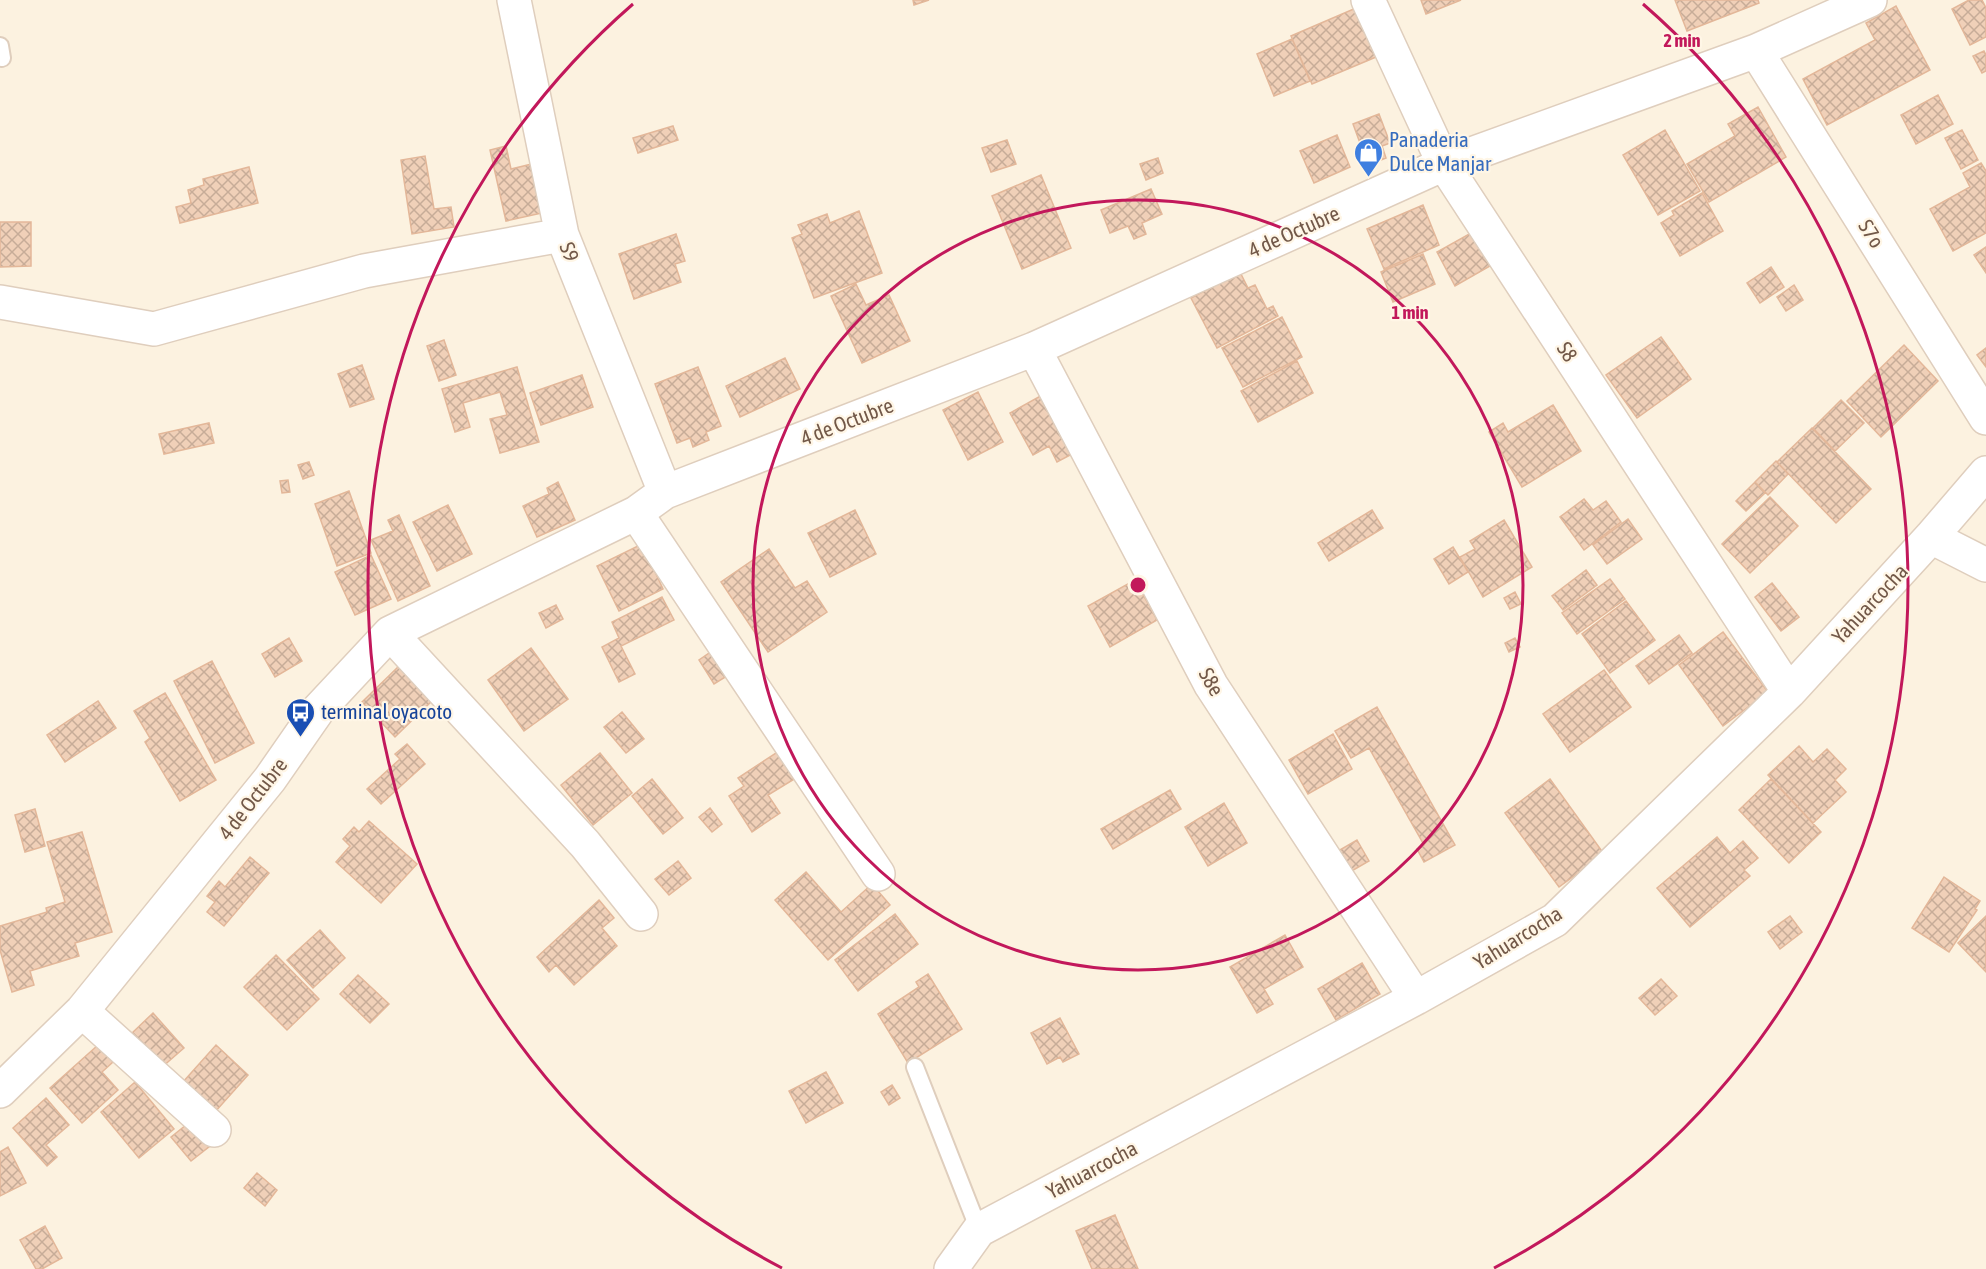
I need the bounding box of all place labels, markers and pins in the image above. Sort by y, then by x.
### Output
place label: Panaderia Dulce Manjar [1389,127,1492,175]
shop icon: Panaderia Dulce Manjar [1352,136,1384,178]
centre of rings [1128,575,1148,595]
bus stop icon: terminal oyacoto [284,696,316,738]
place label: terminal oyacoto [321,699,452,723]

